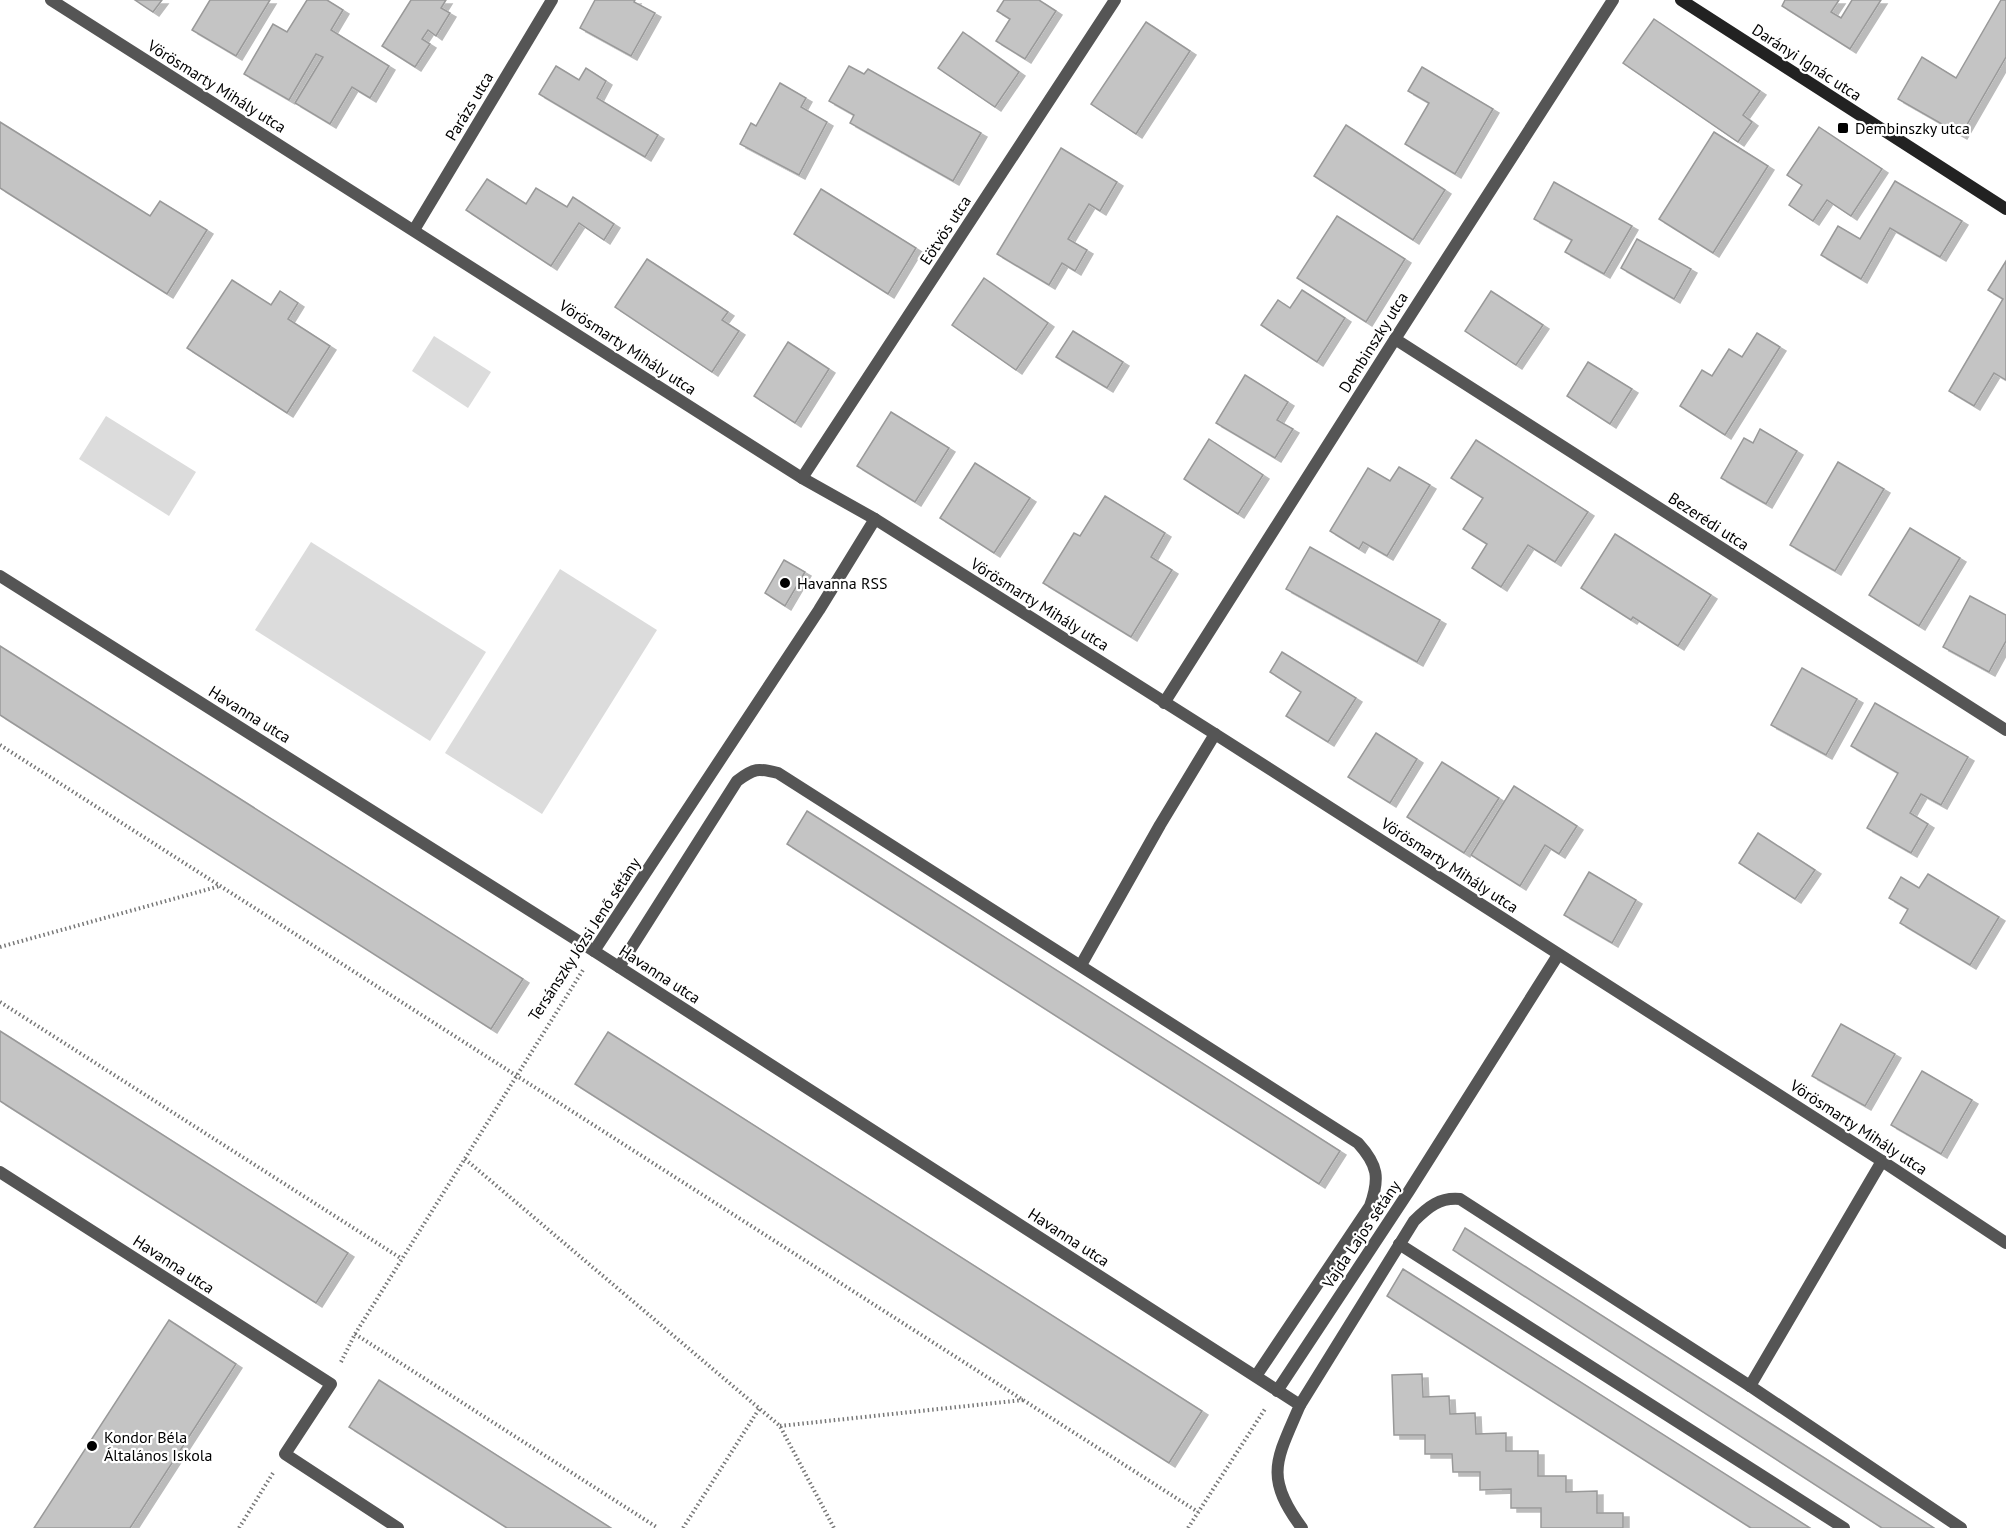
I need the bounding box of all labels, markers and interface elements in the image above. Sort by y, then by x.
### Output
street label: Darányi Ignác utca [1748,19,1866,105]
street label: Vörösmarty Mihály utca [143,35,290,137]
street label: Parázs utca [441,68,497,144]
place label: Dembinszky utca [1855,118,1970,138]
marker: Dembinszky utca [1836,121,1850,135]
street label: Eötvös utca [915,192,975,268]
street label: Dembinszky utca [1334,288,1412,396]
street label: Vörösmarty Mihály utca [555,295,700,399]
street label: Bezerédi utca [1665,488,1753,554]
street label: Vörösmarty Mihály utca [966,553,1113,655]
place label: Havanna RSS [797,573,888,593]
marker: Havanna RSS [778,576,792,590]
street label: Havanna utca [205,681,295,747]
street label: Vörösmarty Mihály utca [1377,813,1522,917]
street label: Tersánszky Józsi Jenő sétány [524,853,645,1024]
street label: Havanna utca [616,940,704,1008]
street label: Vörösmarty Mihály utca [1786,1075,1931,1179]
street label: Vajda Lajos sétány [1317,1176,1405,1292]
street label: Havanna utca [1025,1203,1113,1271]
street label: Havanna utca [130,1230,218,1298]
place label: Kondor Béla Általános Iskola [104,1427,212,1465]
marker: Kondor Béla Általános Iskola [85,1439,99,1453]

